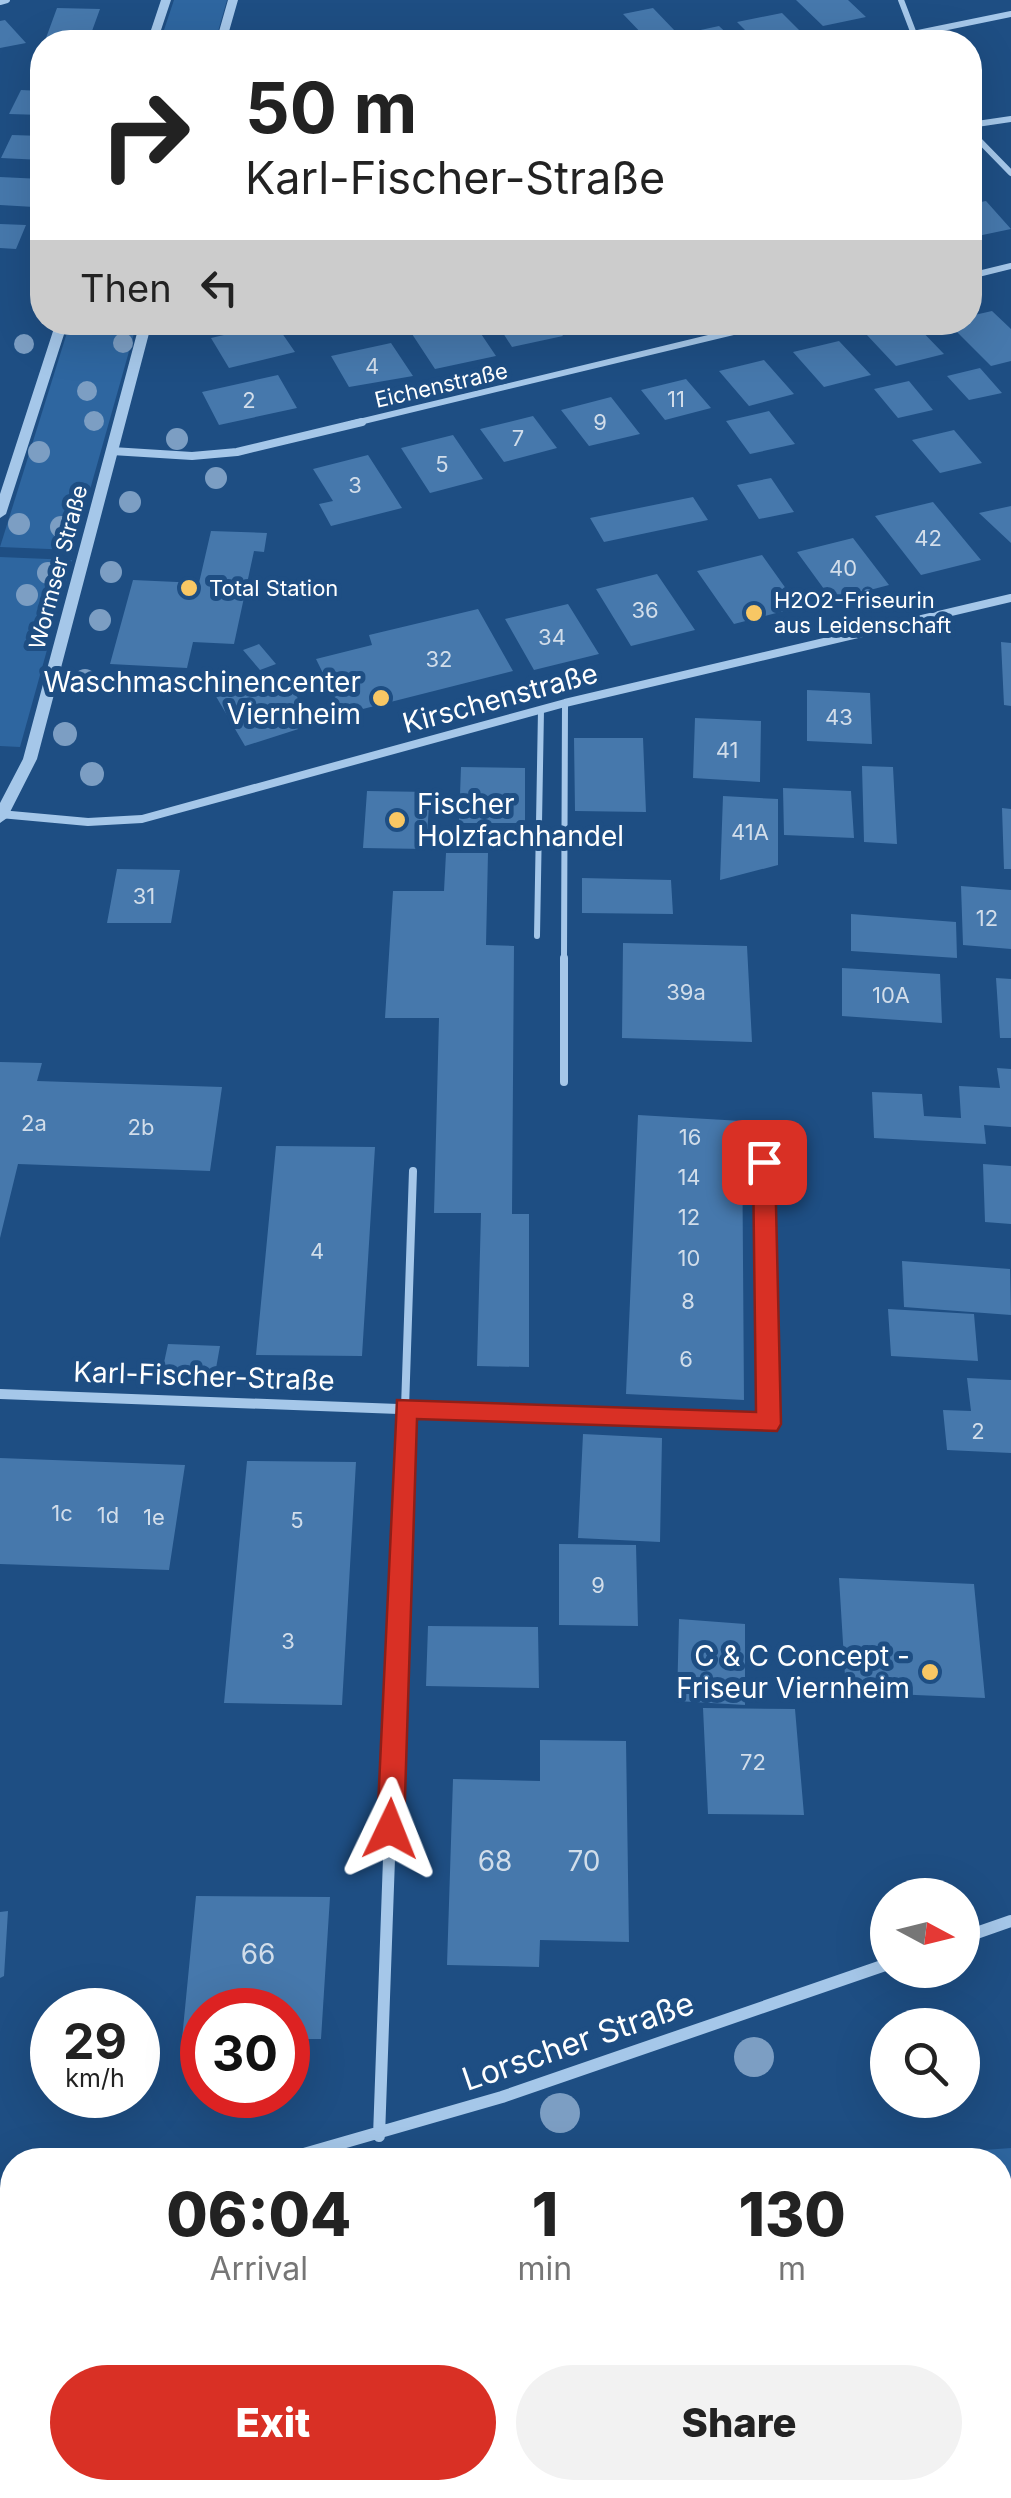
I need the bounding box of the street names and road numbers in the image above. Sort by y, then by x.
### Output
street label: Eichenstraße [372,357,510,413]
street label: Wormser Straße [24,482,92,652]
street label: Kirschenstraße [399,656,601,740]
street label: Karl-Fischer-Straße [73,1354,335,1398]
street label: Lorscher Straße [457,1983,699,2099]

